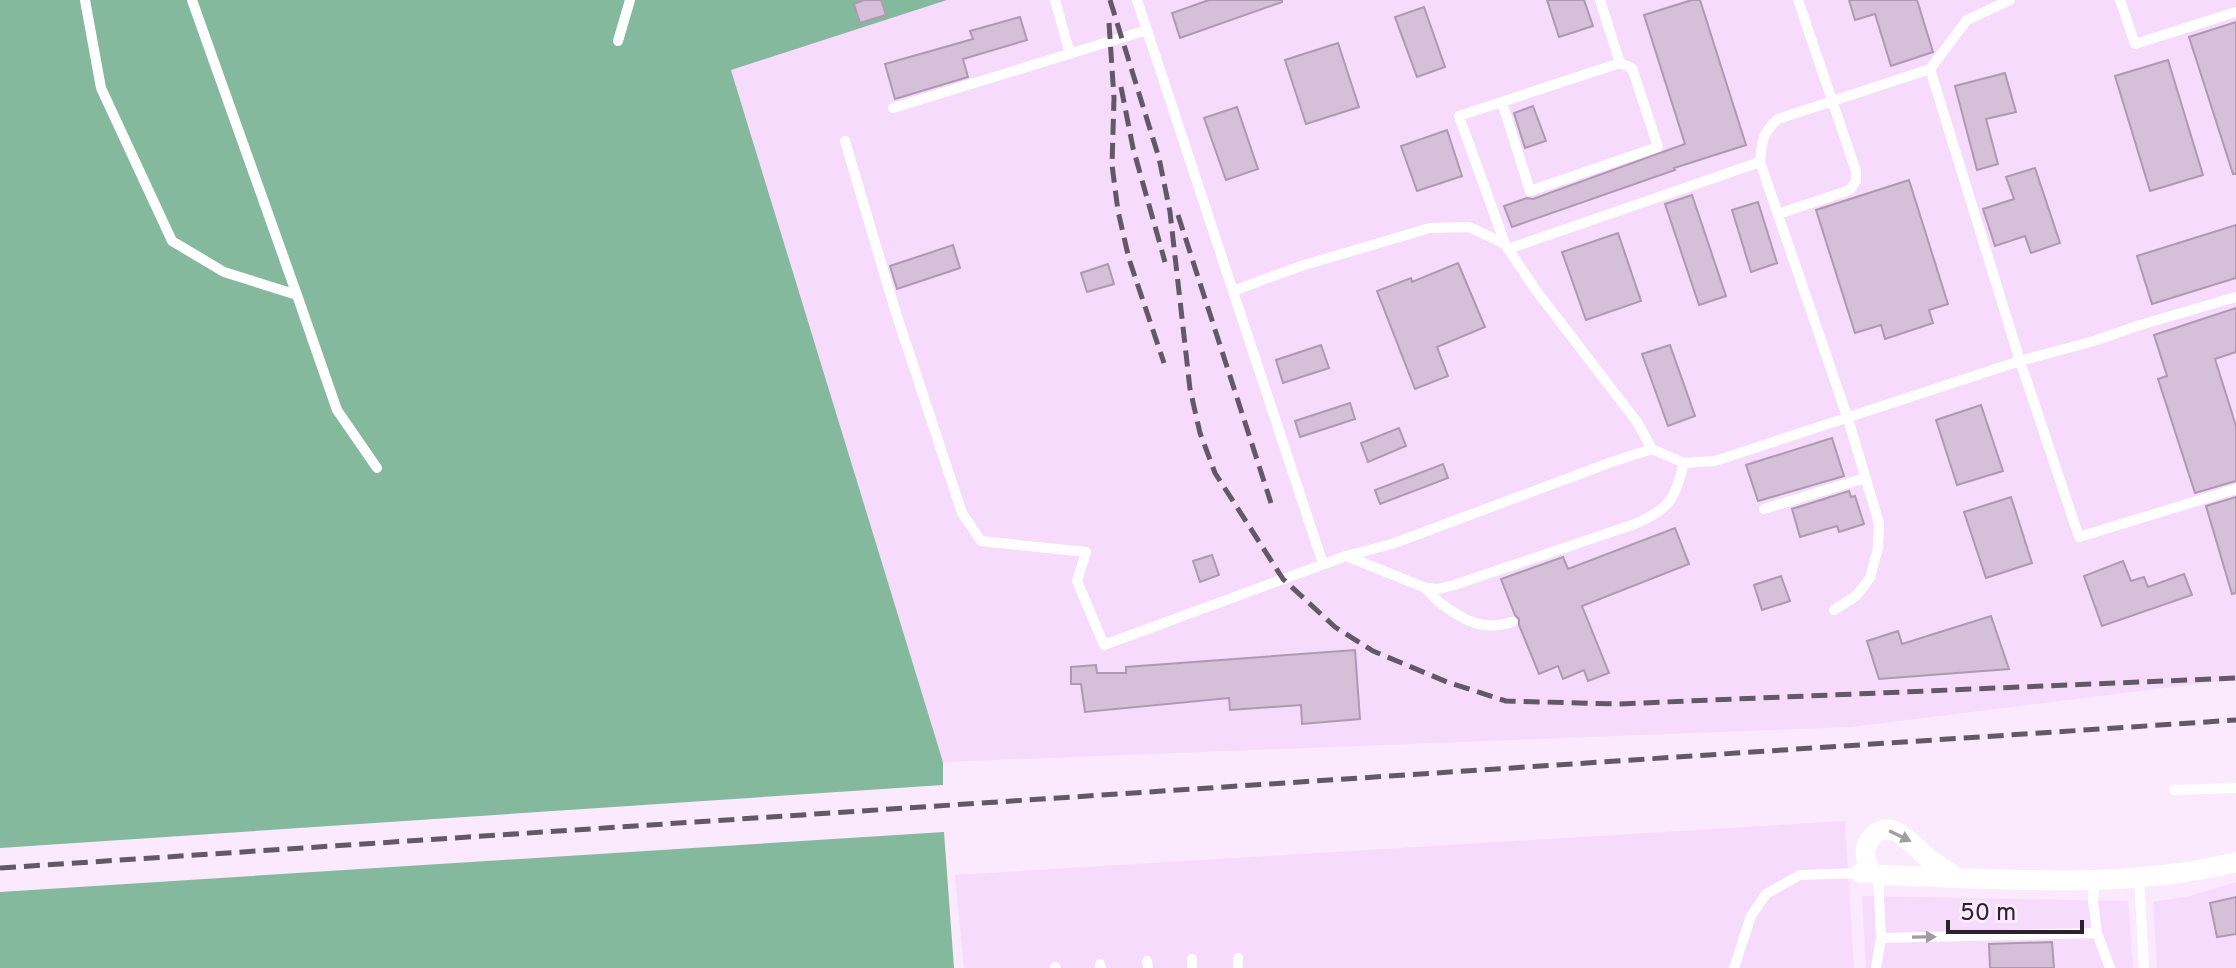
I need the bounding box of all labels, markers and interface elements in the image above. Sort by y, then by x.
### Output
one-way arrow [1889,829,1912,843]
scale bar [1948,884,2082,934]
text: 50 m [1960,899,2016,929]
one-way arrow [1912,931,1937,944]

